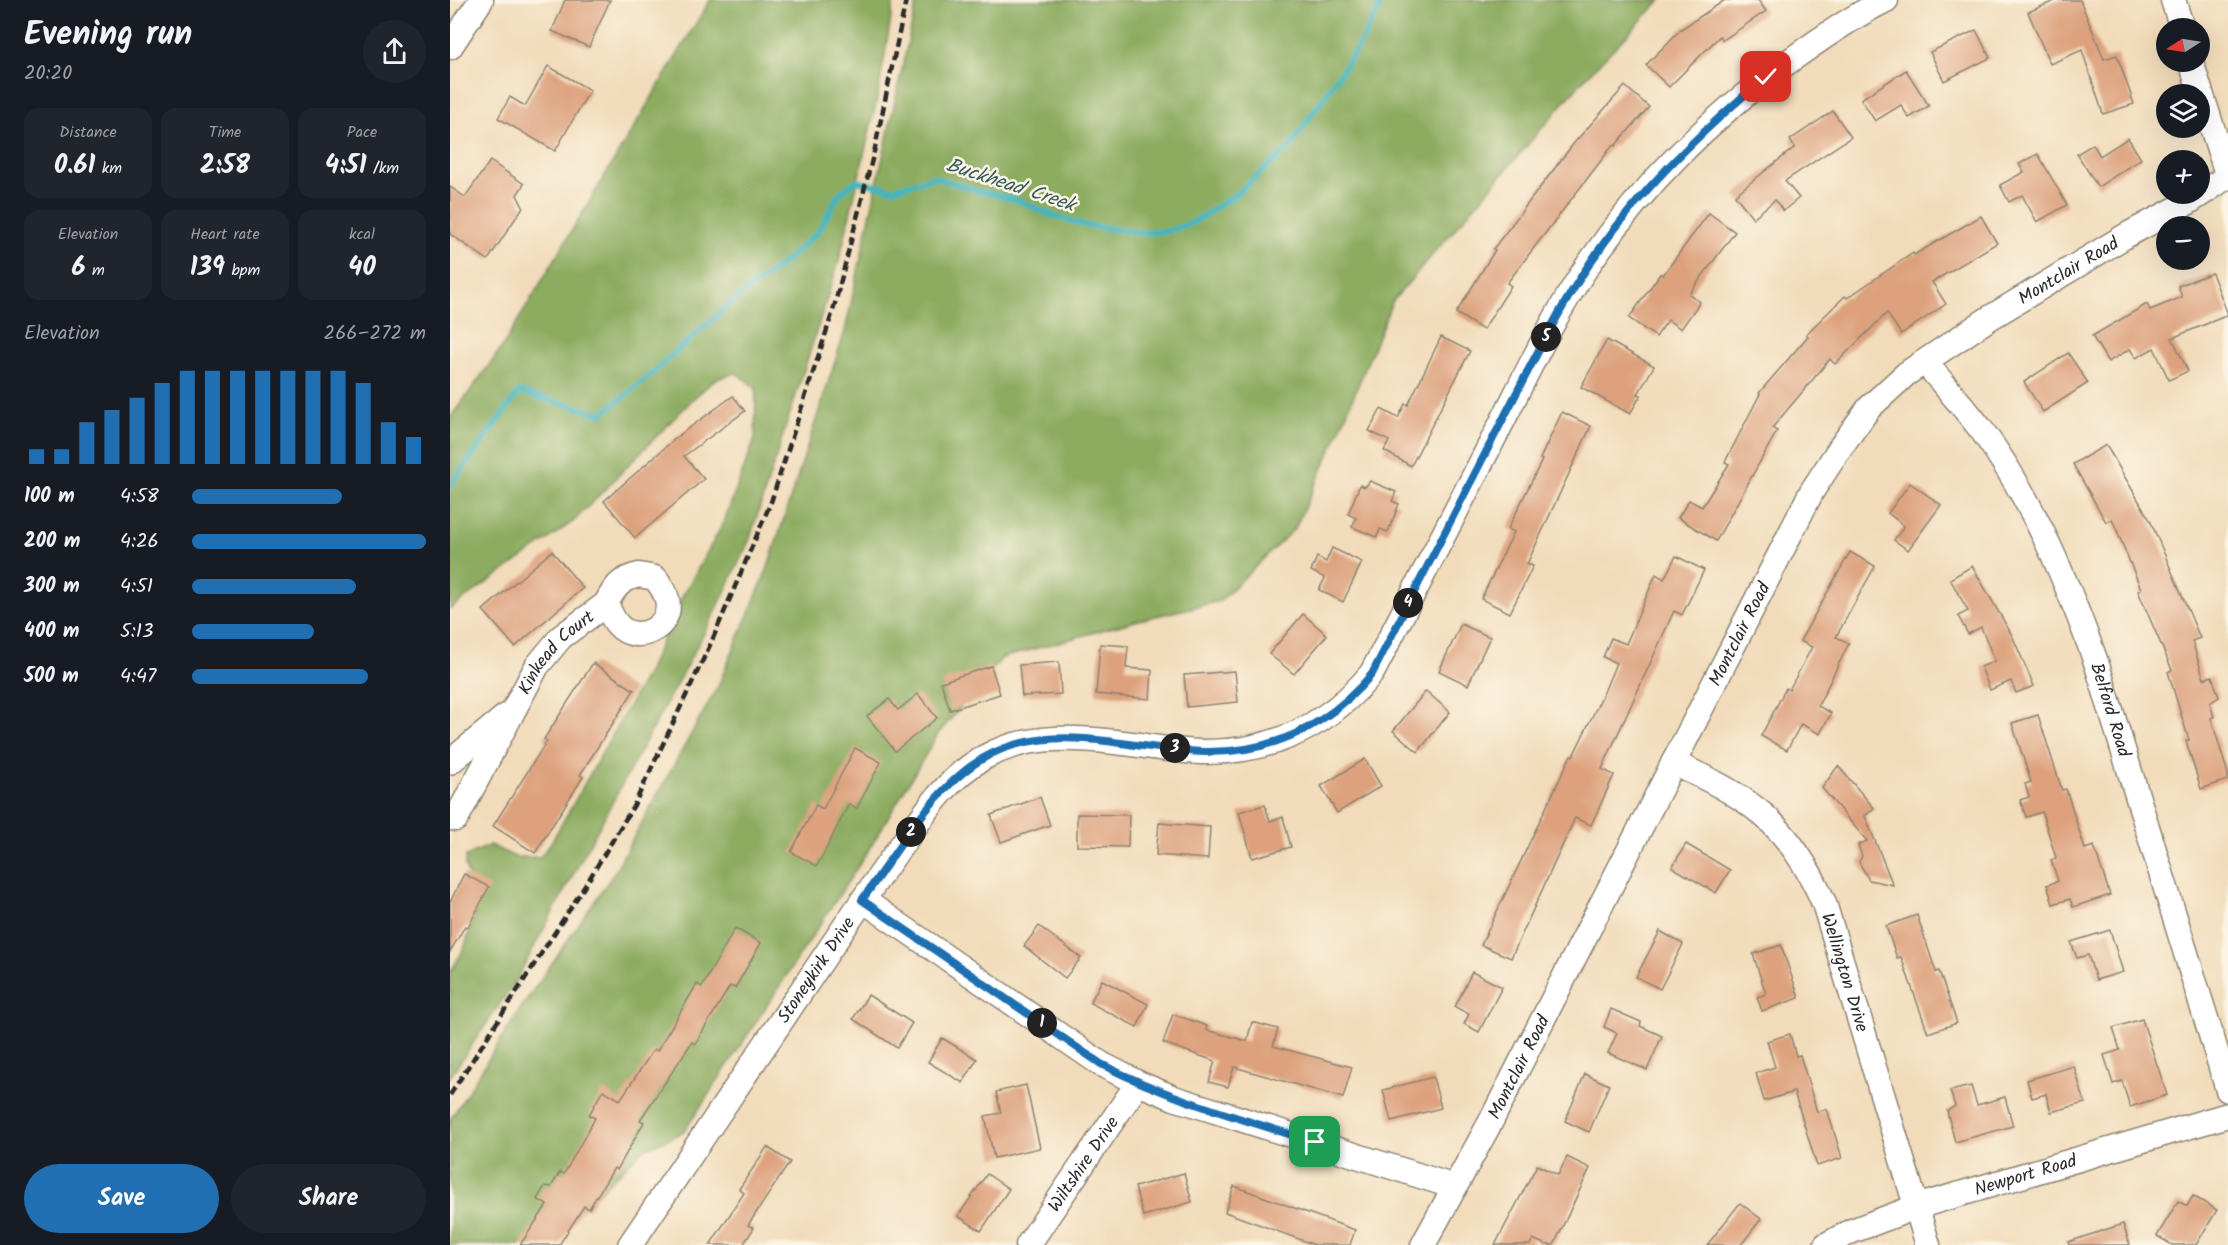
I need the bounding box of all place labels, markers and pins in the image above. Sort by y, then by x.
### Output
pin [1740,51,1791,102]
pin: 5 [1531,322,1561,352]
pin: 4 [1393,588,1423,618]
pin: 3 [1160,733,1190,763]
pin: 2 [896,817,926,847]
pin: 1 [1027,1008,1057,1038]
pin [1289,1116,1340,1167]

